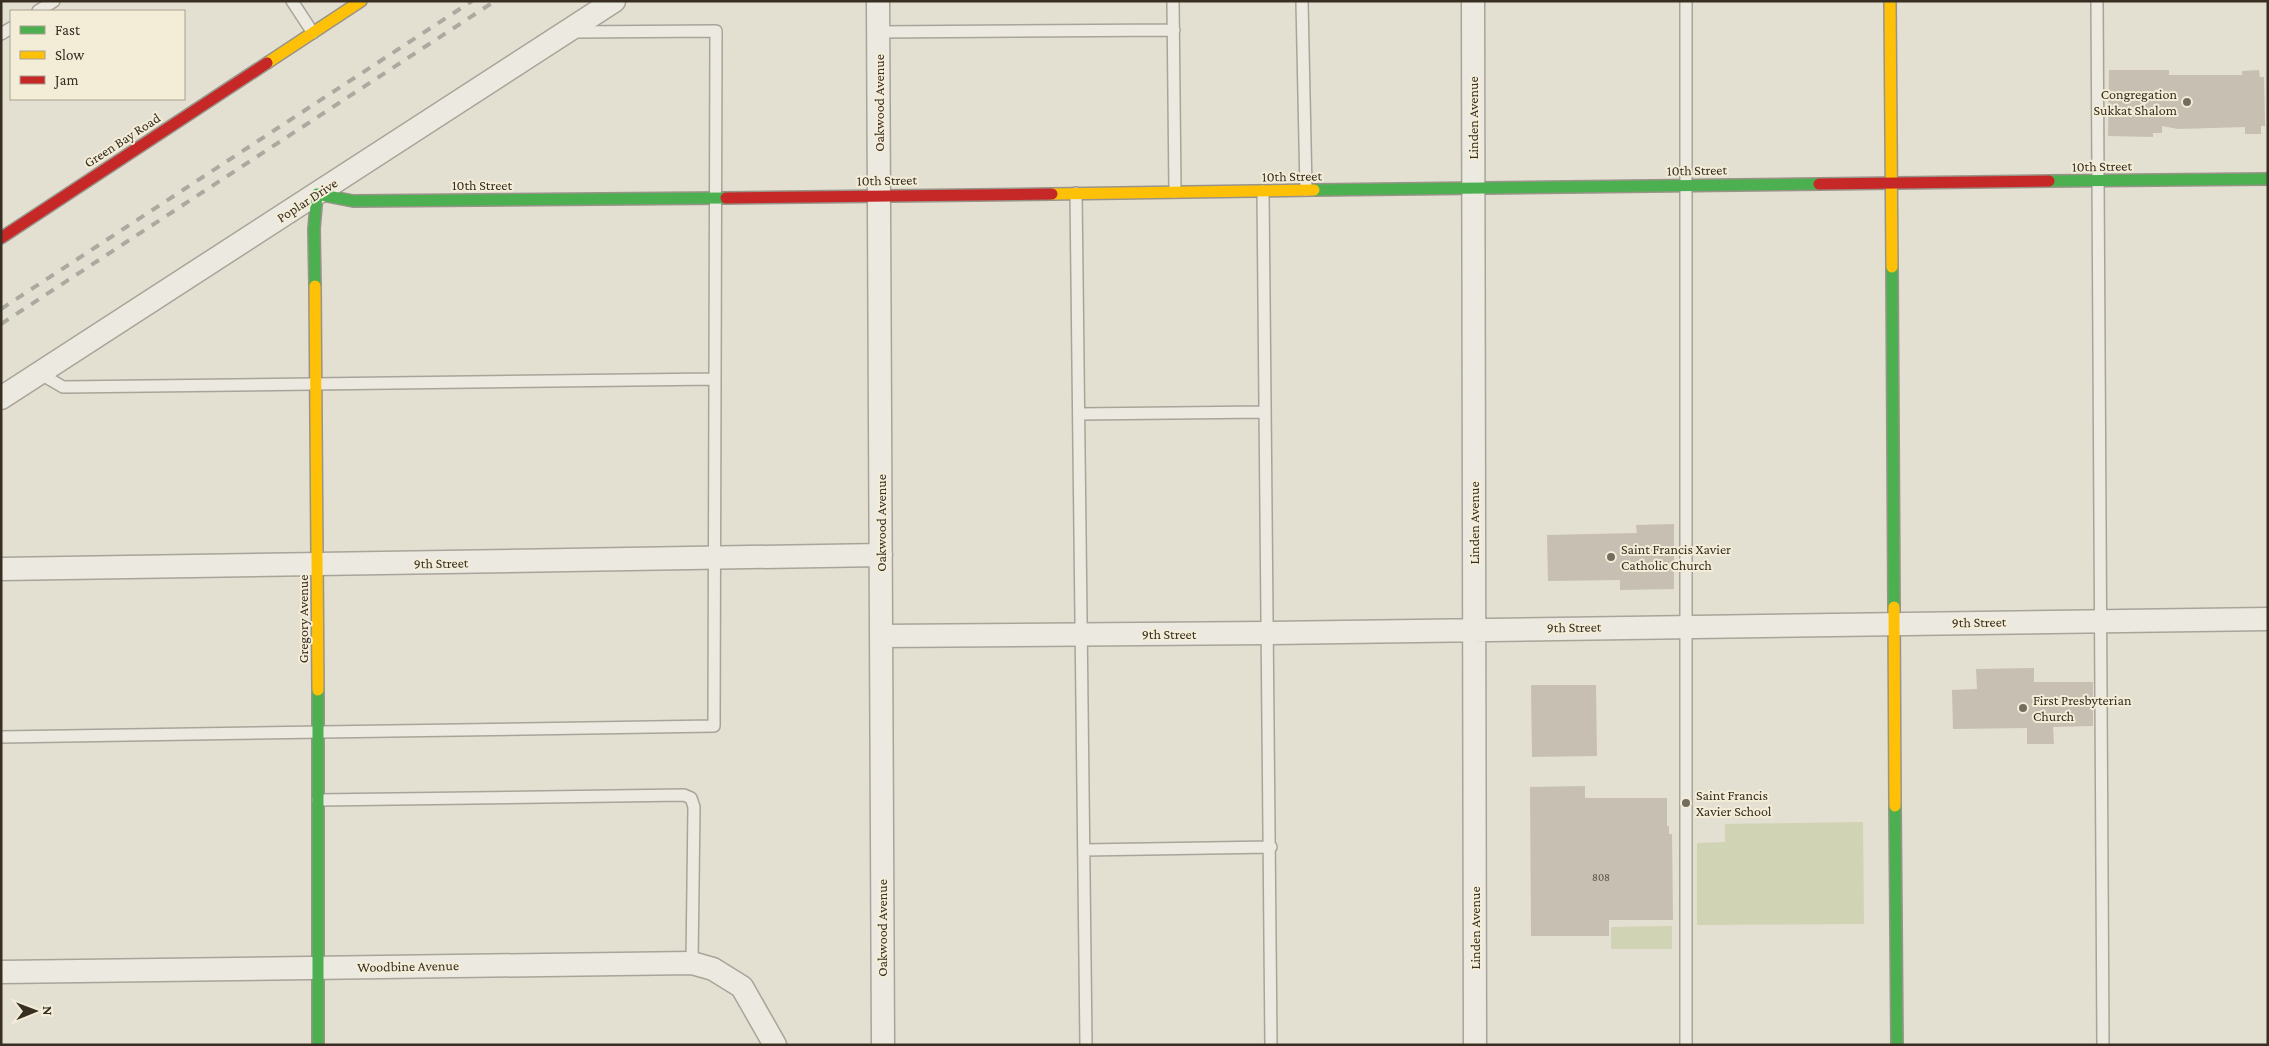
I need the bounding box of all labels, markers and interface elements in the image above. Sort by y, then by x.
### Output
legend [10,10,185,100]
text: Fast [55,22,81,38]
text: Slow [55,47,85,63]
street label: Oakwood Avenue [871,54,887,152]
text: Jam [53,72,78,89]
street label: Linden Avenue [1465,76,1481,160]
place label: Congregation Sukkat Shalom [2094,86,2177,118]
marker: Congregation Sukkat Shalom [2181,96,2193,108]
street label: Green Bay Road [81,109,164,171]
street label: 10th Street [2072,157,2133,175]
street label: 10th Street [1667,161,1728,179]
street label: 10th Street [1262,167,1323,185]
street label: 10th Street [857,171,918,189]
street label: Poplar Drive [274,174,340,226]
street label: 10th Street [452,177,512,193]
street label: Oakwood Avenue [873,474,889,572]
street label: Linden Avenue [1466,481,1482,565]
place label: Saint Francis Xavier Catholic Church [1621,541,1731,573]
marker: Saint Francis Xavier Catholic Church [1605,551,1617,563]
street label: 9th Street [414,555,469,571]
street label: Gregory Avenue [295,575,311,663]
street label: 9th Street [1952,614,2007,630]
street label: 9th Street [1547,619,1602,635]
street label: 9th Street [1142,626,1197,642]
place label: First Presbyterian Church [2033,692,2132,724]
marker: First Presbyterian Church [2017,702,2029,714]
place label: Saint Francis Xavier School [1696,787,1772,819]
marker: Saint Francis Xavier School [1680,797,1692,809]
house number: 808 [1592,871,1610,883]
street label: Oakwood Avenue [874,879,890,977]
street label: Linden Avenue [1467,886,1483,970]
street label: Woodbine Avenue [357,957,459,975]
north arrow [10,986,60,1036]
text: N [40,1006,56,1016]

